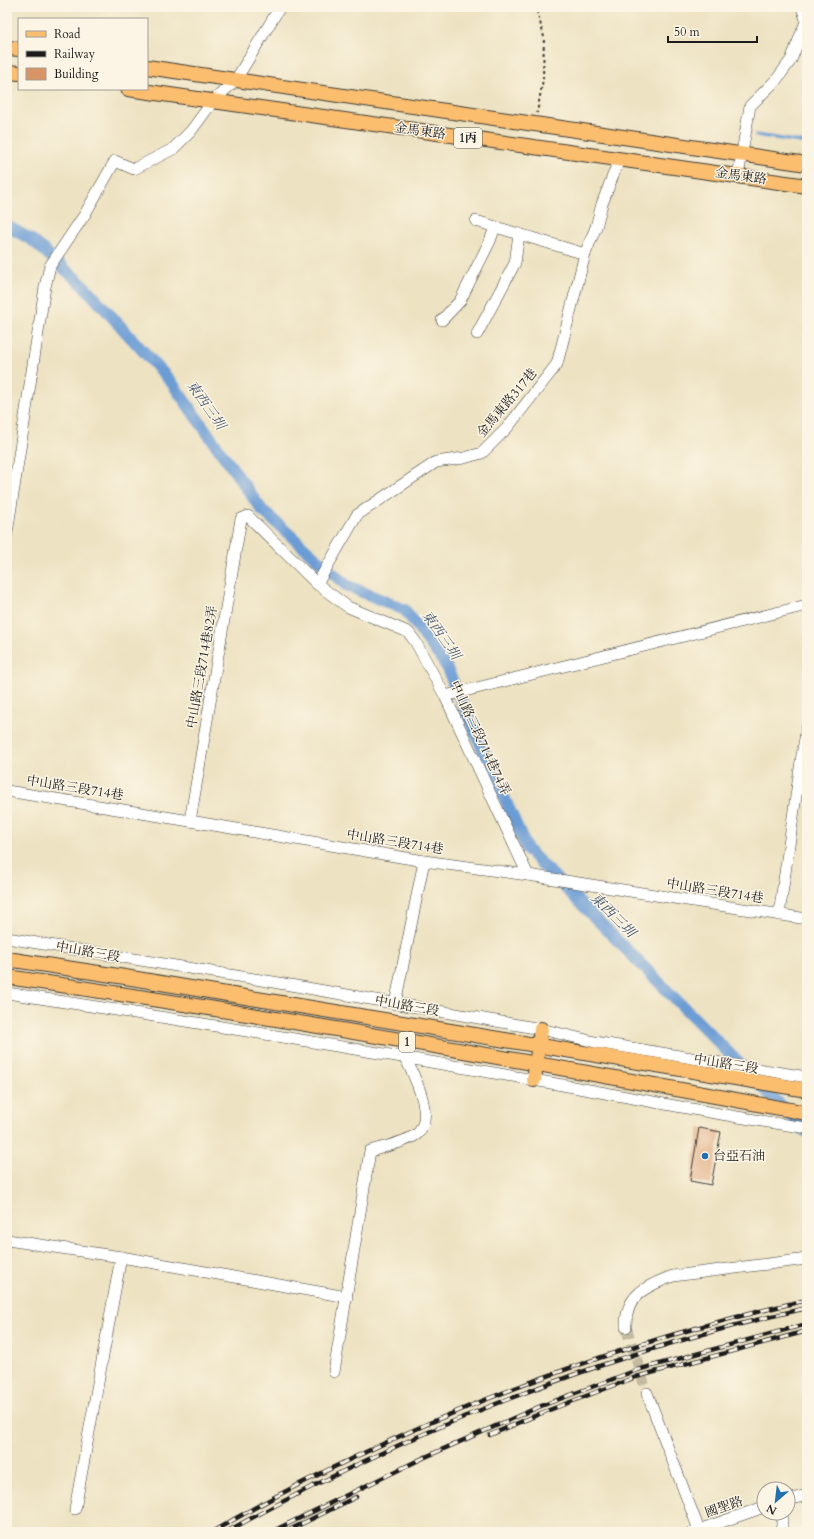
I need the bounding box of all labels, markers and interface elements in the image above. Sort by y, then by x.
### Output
legend [18,18,148,90]
scale bar [668,18,757,44]
text: 50 m [674,24,701,40]
text: Road [54,26,81,42]
text: Railway [54,46,96,62]
text: Building [54,66,99,82]
street label: 金馬東路 [393,118,447,144]
road number: 1丙 [454,128,482,148]
street label: 金馬東路 [714,163,768,189]
street label: 金馬東路317巷 [473,365,541,441]
water label: 東西三圳 [182,377,231,435]
street label: 中山路三段714巷82弄 [182,604,222,730]
water label: 東西三圳 [417,607,466,665]
street label: 中山路三段714巷74弄 [446,678,514,798]
street label: 中山路三段714巷 [25,771,125,805]
street label: 中山路三段714巷 [345,825,445,859]
street label: 中山路三段714巷 [665,874,765,908]
water label: 東西三圳 [586,888,641,943]
street label: 中山路三段 [54,937,122,967]
street label: 中山路三段 [373,991,441,1021]
road number: 1 [399,1032,415,1052]
street label: 中山路三段 [692,1050,760,1078]
place label: 台亞石油 [713,1147,765,1165]
marker: 台亞石油 [700,1151,710,1161]
north arrow [756,1481,796,1521]
street label: 國聖路 [703,1492,745,1522]
text: N [763,1500,779,1518]

